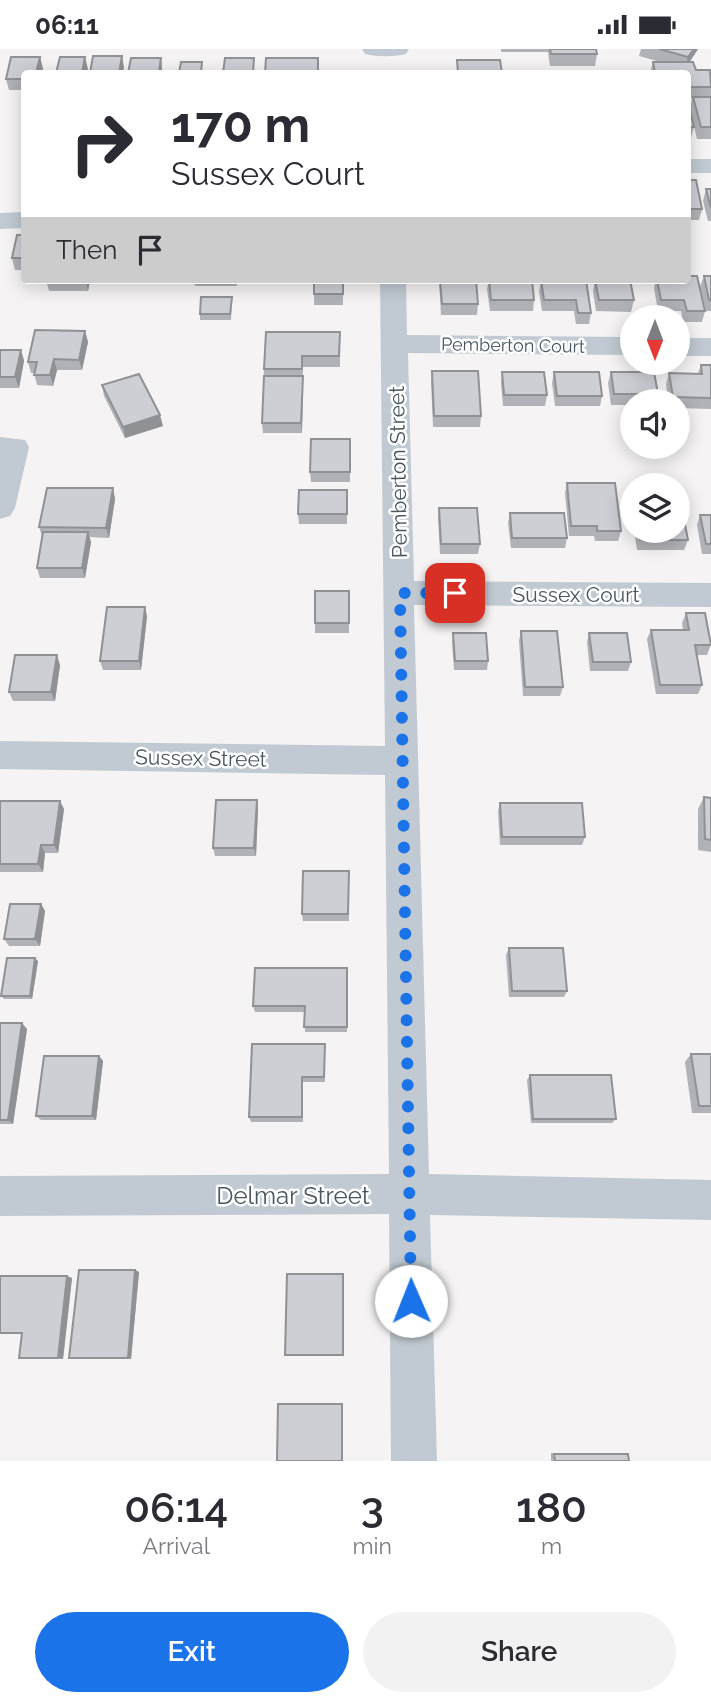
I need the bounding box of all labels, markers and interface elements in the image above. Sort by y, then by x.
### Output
text: 06:11 [35,10,99,40]
text: 170 m [171,96,310,153]
icon: right [56,98,147,189]
text: Sussex Court [171,155,365,192]
icon: arrive [131,231,169,269]
text: Then [56,235,117,265]
north arrow [620,305,690,375]
map controls [620,305,690,543]
street label: Pemberton Court [441,333,585,357]
street label: Pemberton Street [384,386,412,558]
button: sound [620,389,690,459]
button: layers [620,473,690,543]
pin [425,563,485,623]
icon: arrive [436,574,474,612]
street label: Sussex Court [512,582,640,607]
street label: Sussex Street [135,744,267,772]
street label: Delmar Street [216,1181,370,1210]
position arrow [374,1264,448,1338]
text: 06:14 [124,1483,228,1532]
text: 3 [361,1483,384,1532]
text: 180 [516,1483,587,1532]
text: Arrival [142,1532,210,1559]
text: min [352,1532,392,1559]
text: m [541,1532,562,1559]
button: Exit [35,1612,349,1692]
button: Share [363,1612,676,1692]

